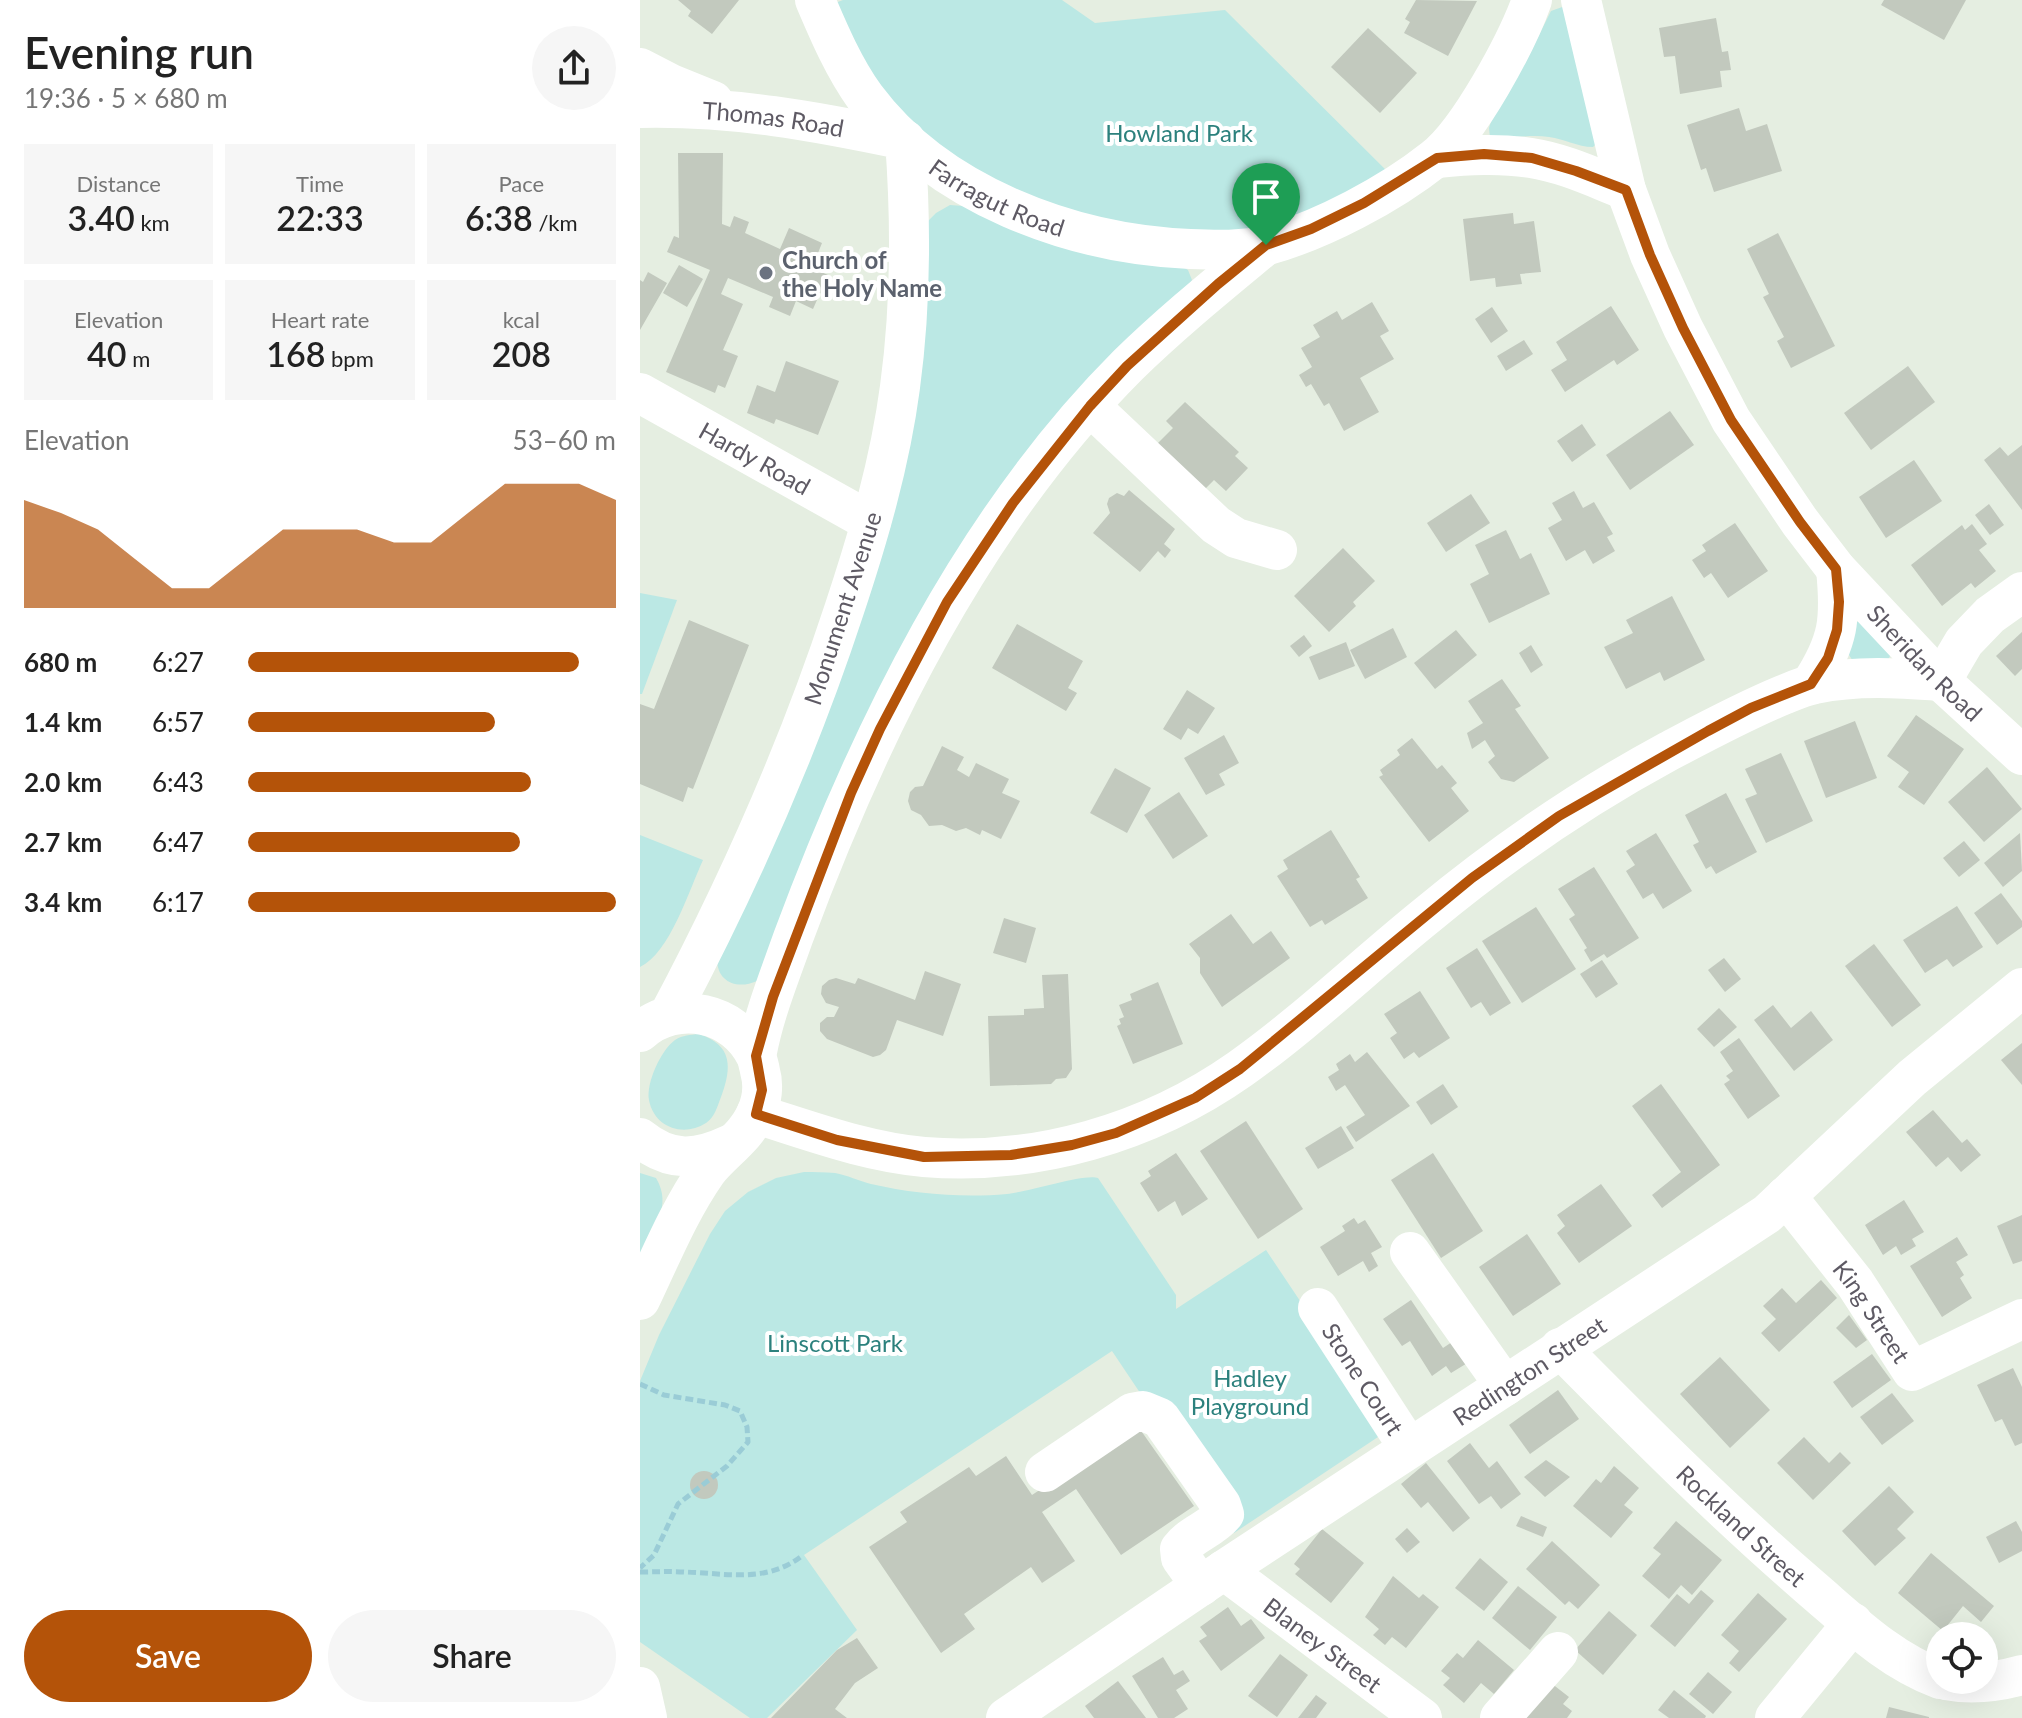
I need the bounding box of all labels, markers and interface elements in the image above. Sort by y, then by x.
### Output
text: Evening run [24,26,254,78]
button: share [532,26,616,110]
text: 19:36 · 5 × 680 m [24,82,228,114]
street label: Thomas Road [702,95,847,142]
park label: Howland Park [1105,118,1254,147]
street label: Farragut Road [924,152,1068,242]
pin [1232,163,1300,245]
text: Distance [76,170,161,197]
text: Time [296,170,344,197]
text: Pace [498,170,544,197]
icon: arrive [1244,175,1288,219]
text: 3.40 [68,197,135,238]
text: 22:33 [276,197,364,238]
text: 6:38 [465,197,533,238]
text: km [135,209,170,236]
text: /km [533,209,578,236]
place label: Church of the Holy Name [782,245,942,302]
marker: Church of the Holy Name [757,264,775,282]
text: Elevation [74,306,163,333]
text: Heart rate [271,306,369,333]
text: kcal [503,306,540,333]
text: 40 [87,333,127,374]
text: 168 [266,333,325,374]
text: 208 [492,333,551,374]
text: m [127,345,150,372]
text: bpm [325,345,374,372]
street label: Hardy Road [695,415,816,500]
text: Elevation [24,424,130,456]
text: 53–60 m [513,424,616,456]
street label: Monument Avenue [797,508,887,708]
street label: Sheridan Road [1862,598,1989,726]
text: 680 m [24,646,97,678]
text: 6:27 [152,646,204,678]
text: 1.4 km [24,706,102,738]
text: 6:57 [152,706,204,738]
text: 2.0 km [24,766,102,798]
text: 6:43 [152,766,204,798]
text: 2.7 km [24,826,102,858]
text: 6:47 [152,826,204,858]
text: 3.4 km [24,886,102,918]
text: 6:17 [152,886,204,918]
street label: King Street [1828,1254,1917,1368]
street label: Redington Street [1447,1309,1611,1431]
street label: Stone Court [1317,1317,1411,1440]
park label: Linscott Park [767,1328,904,1357]
park label: Hadley Playground [1191,1363,1309,1420]
street label: Rockland Street [1671,1458,1813,1592]
street label: Blaney Street [1259,1591,1388,1698]
button: Save [24,1610,312,1702]
button: Share [328,1610,616,1702]
map controls [1926,1622,1998,1694]
button: locate [1926,1622,1998,1694]

